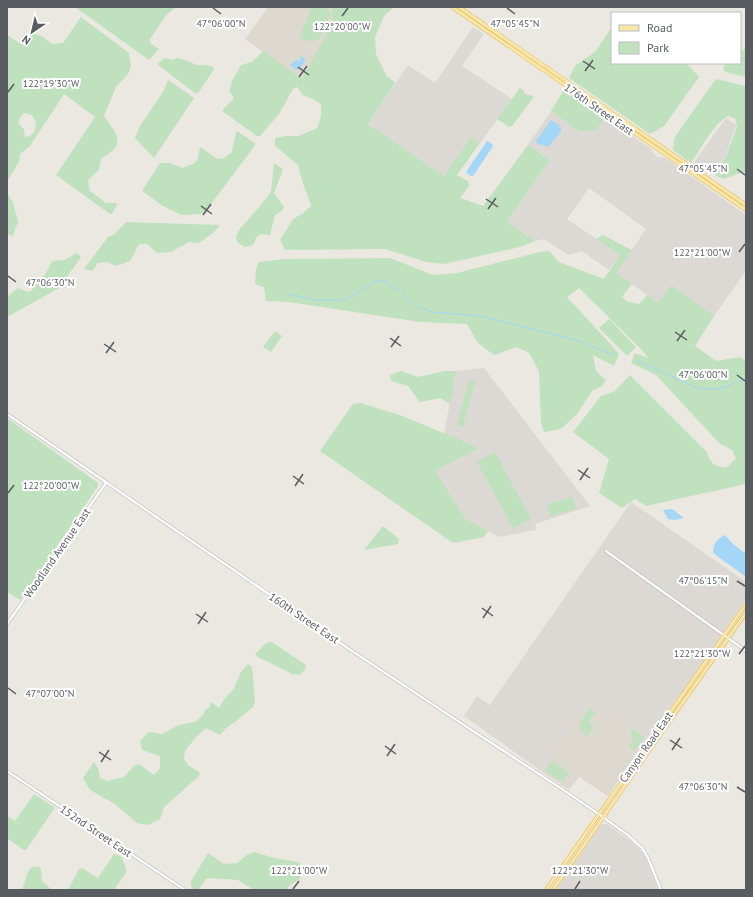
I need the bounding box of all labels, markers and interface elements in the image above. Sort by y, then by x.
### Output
north arrow [12,12,52,52]
legend [611,12,741,64]
text: 47°06'00"N [196,17,246,30]
text: 47°05'45"N [490,17,540,30]
text: 122°20'00"W [314,20,371,33]
text: Road [647,20,672,35]
text: N [19,32,33,48]
text: Park [647,40,669,55]
text: 122°19'30"W [23,77,80,90]
street label: 176th Street East [562,80,637,138]
text: 47°05'45"N [678,162,728,175]
text: 122°21'00"W [674,246,731,259]
text: 47°06'30"N [25,276,75,289]
text: 47°06'00"N [678,368,728,381]
text: 122°20'00"W [23,479,80,492]
street label: Woodland Avenue East [21,505,93,601]
text: 47°06'15"N [678,574,728,587]
street label: 160th Street East [266,589,342,647]
text: 122°21'30"W [674,647,731,660]
text: 47°07'00"N [25,687,75,700]
street label: Canyon Road East [616,709,676,785]
text: 47°06'30"N [678,780,728,793]
street label: 152nd Street East [57,802,135,860]
text: 122°21'00"W [271,864,328,877]
text: 122°21'30"W [552,864,609,877]

